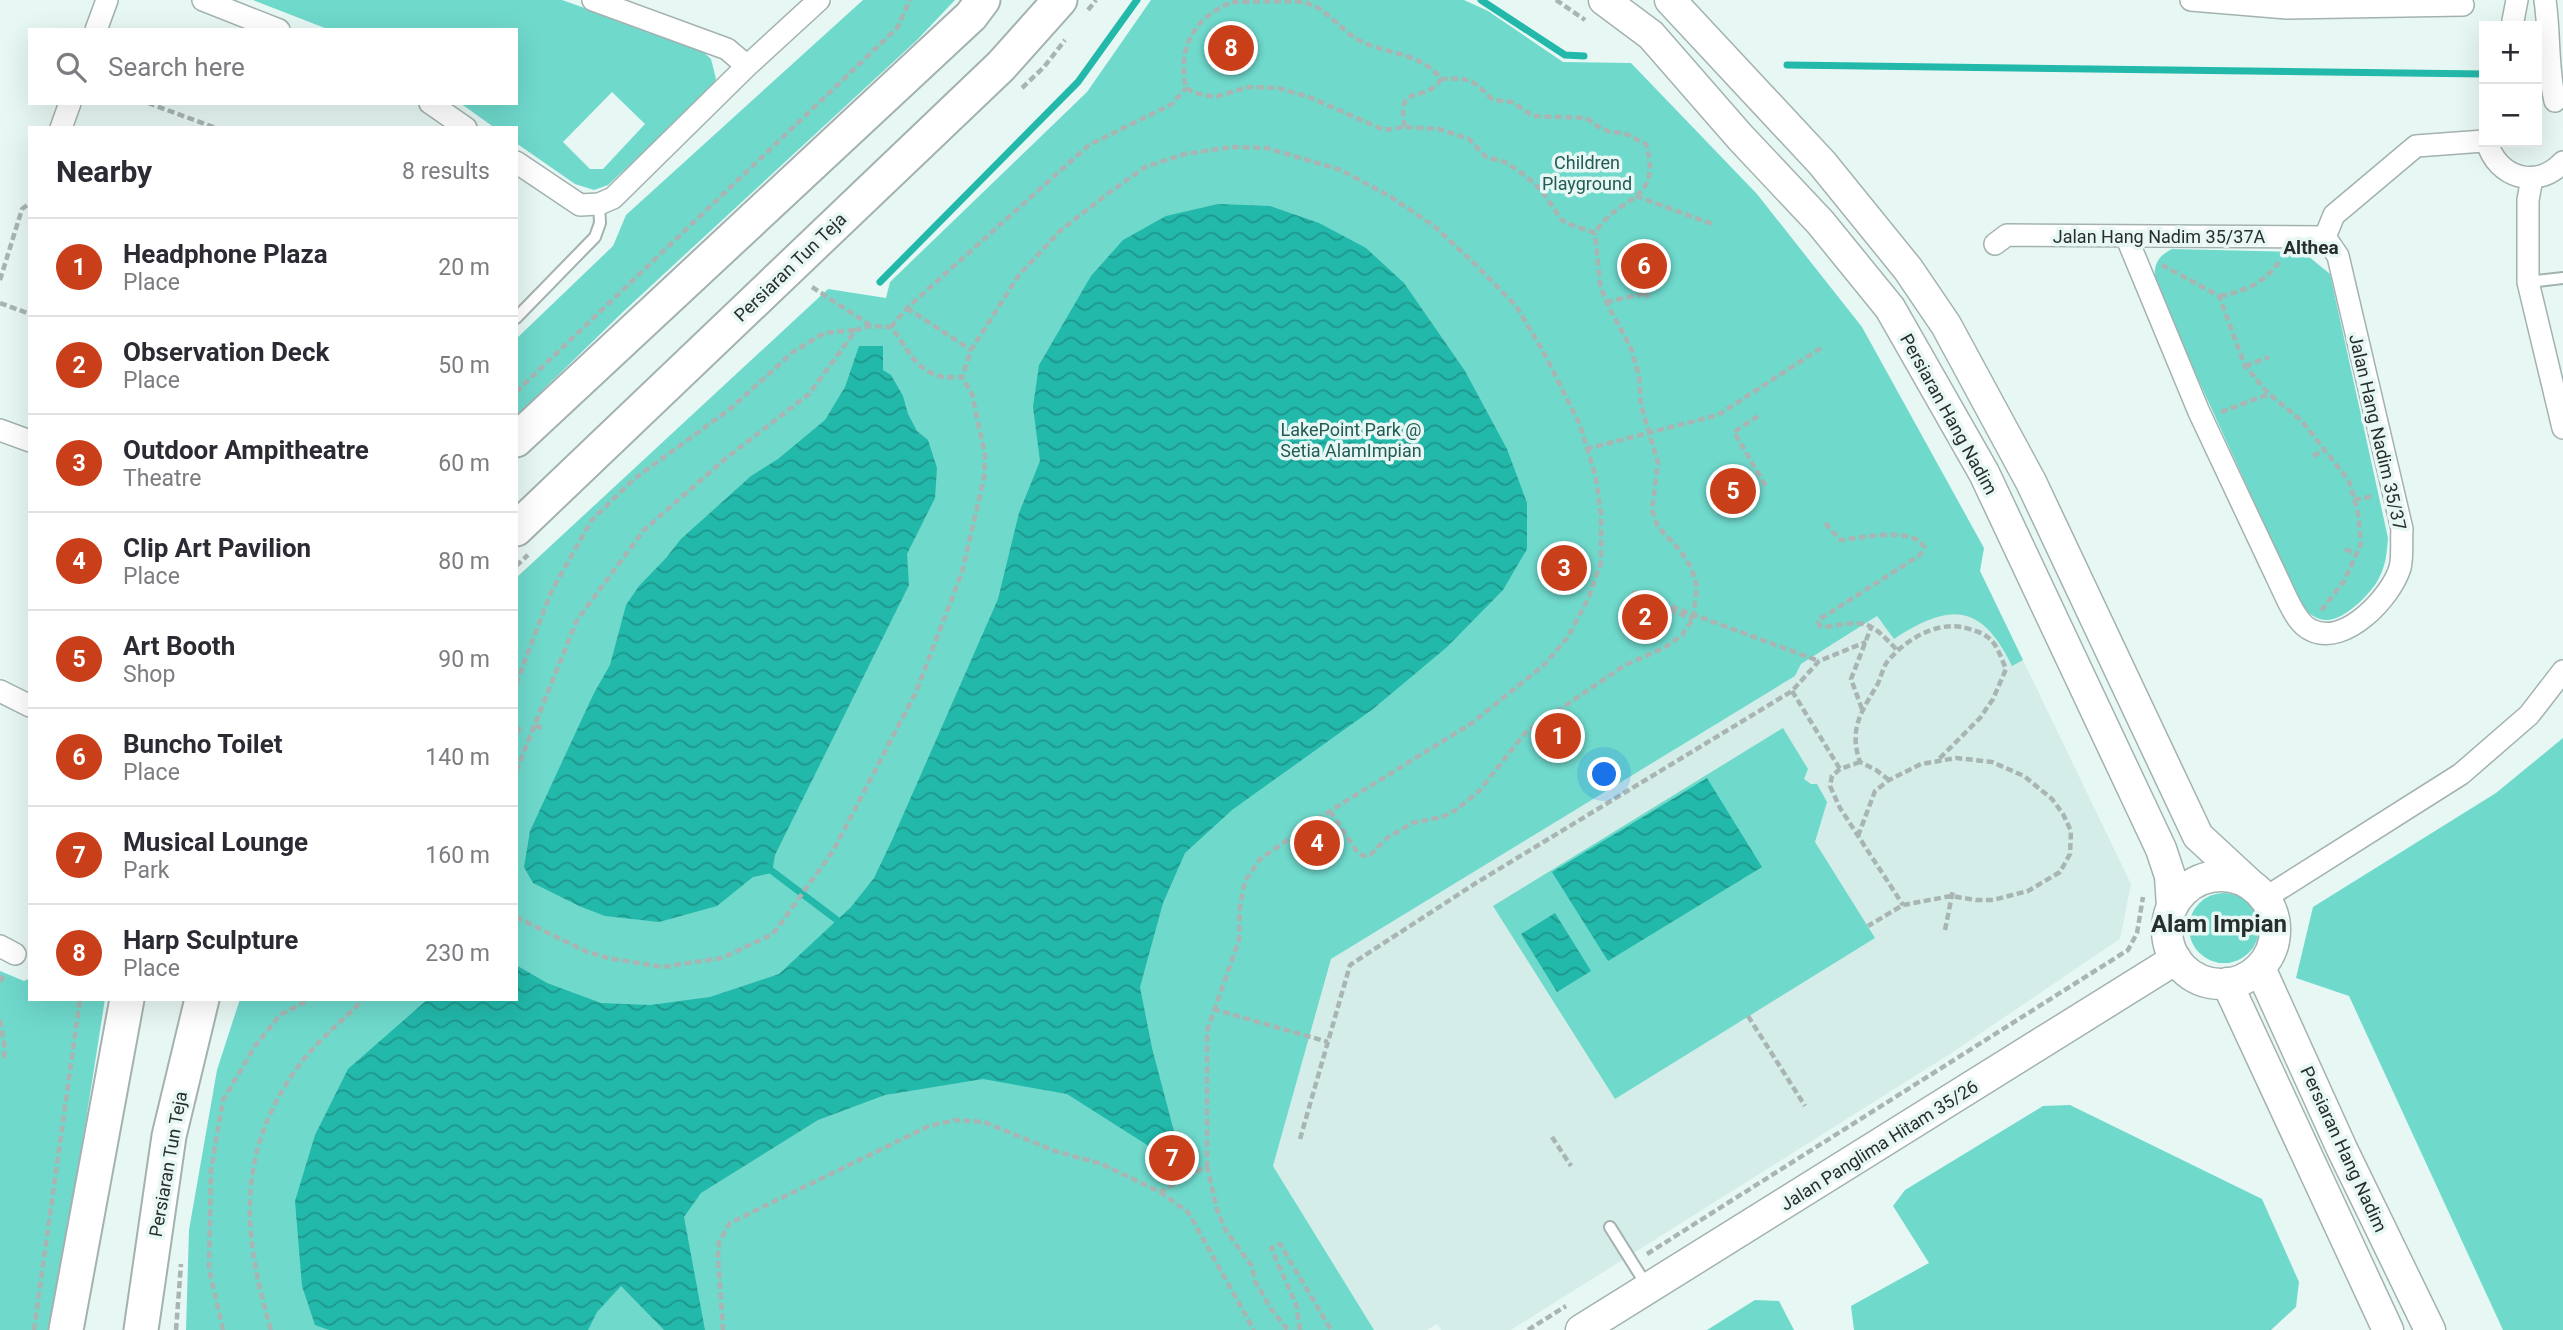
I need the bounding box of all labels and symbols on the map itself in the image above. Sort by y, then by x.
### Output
pin: 8 [1208,22,1254,74]
park label: Children Playground [1542,152,1632,194]
street label: Persiaran Tun Teja [730,208,850,326]
street label: Jalan Hang Nadim 35/37A [2053,226,2266,247]
district label: Althea [2283,236,2339,259]
pin: 6 [1621,240,1667,292]
street label: Persiaran Hang Nadim [1896,330,2002,498]
street label: Jalan Hang Nadim 35/37 [2345,332,2411,532]
park label: LakePoint Park @ Setia AlamImpian [1280,419,1422,461]
pin: 5 [1710,465,1756,517]
pin: 3 [1541,542,1587,594]
pin: 2 [1622,591,1668,643]
pin: 1 [1535,710,1581,762]
your location [1587,757,1621,791]
pin: 4 [1294,817,1340,869]
district label: Alam Impian [2151,910,2287,938]
street label: Persiaran Hang Nadim [2296,1063,2392,1235]
street label: Jalan Panglima Hitam 35/26 [1776,1075,1982,1215]
street label: Persiaran Tun Teja [145,1090,191,1238]
pin: 7 [1149,1132,1195,1184]

